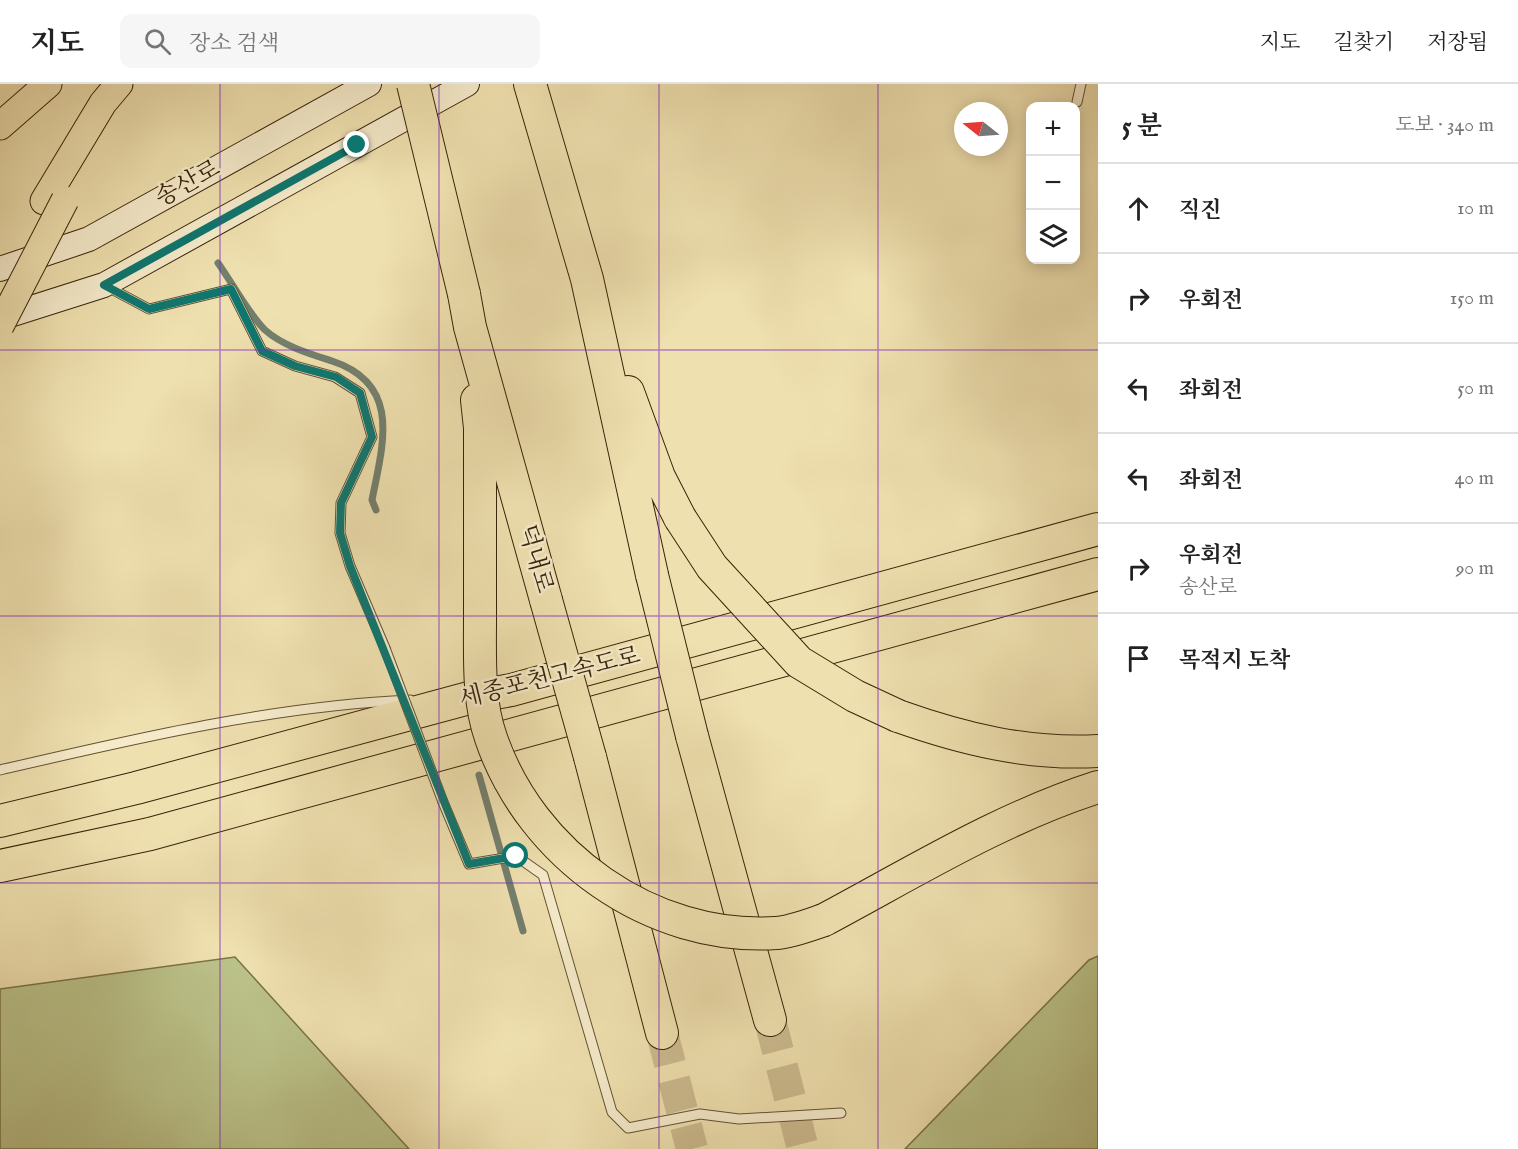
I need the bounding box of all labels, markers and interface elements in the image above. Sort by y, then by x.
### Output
search box [120,14,540,68]
icon: search [141,25,174,58]
text: 지도 [30,27,84,62]
text: 장소 검색 [189,30,279,58]
text: 지도 [1260,30,1300,57]
text: 길찾기 [1333,30,1394,57]
text: 저장됨 [1427,30,1488,57]
north arrow [954,102,1008,156]
map controls [1026,102,1080,264]
button: + [1026,102,1080,156]
text: 5 분 [1122,110,1162,143]
text: 도보 · 340 m [1395,113,1494,138]
route end [343,131,369,157]
street label: 송산로 [150,154,226,214]
button: − [1026,156,1080,210]
icon: ahead [1122,192,1155,225]
text: 10 m [1457,196,1494,221]
text: 직진 [1179,197,1222,225]
button: layers [1026,210,1080,264]
icon: right [1122,282,1155,315]
text: 150 m [1450,286,1494,311]
text: 우회전 [1179,287,1243,315]
icon: left [1122,372,1155,405]
text: 50 m [1457,376,1494,401]
text: 좌회전 [1179,377,1243,405]
icon: left [1122,462,1155,495]
text: 40 m [1455,466,1494,491]
text: 좌회전 [1179,467,1243,495]
street label: 덕내로 [511,521,559,597]
text: 우회전 [1179,542,1243,570]
icon: right [1122,552,1155,585]
text: 90 m [1456,556,1494,581]
text: 송산로 [1179,575,1237,600]
street label: 세종포천고속도로 [456,641,644,715]
icon: arrive [1122,642,1155,675]
text: 목적지 도착 [1179,647,1290,675]
route start [502,842,528,868]

